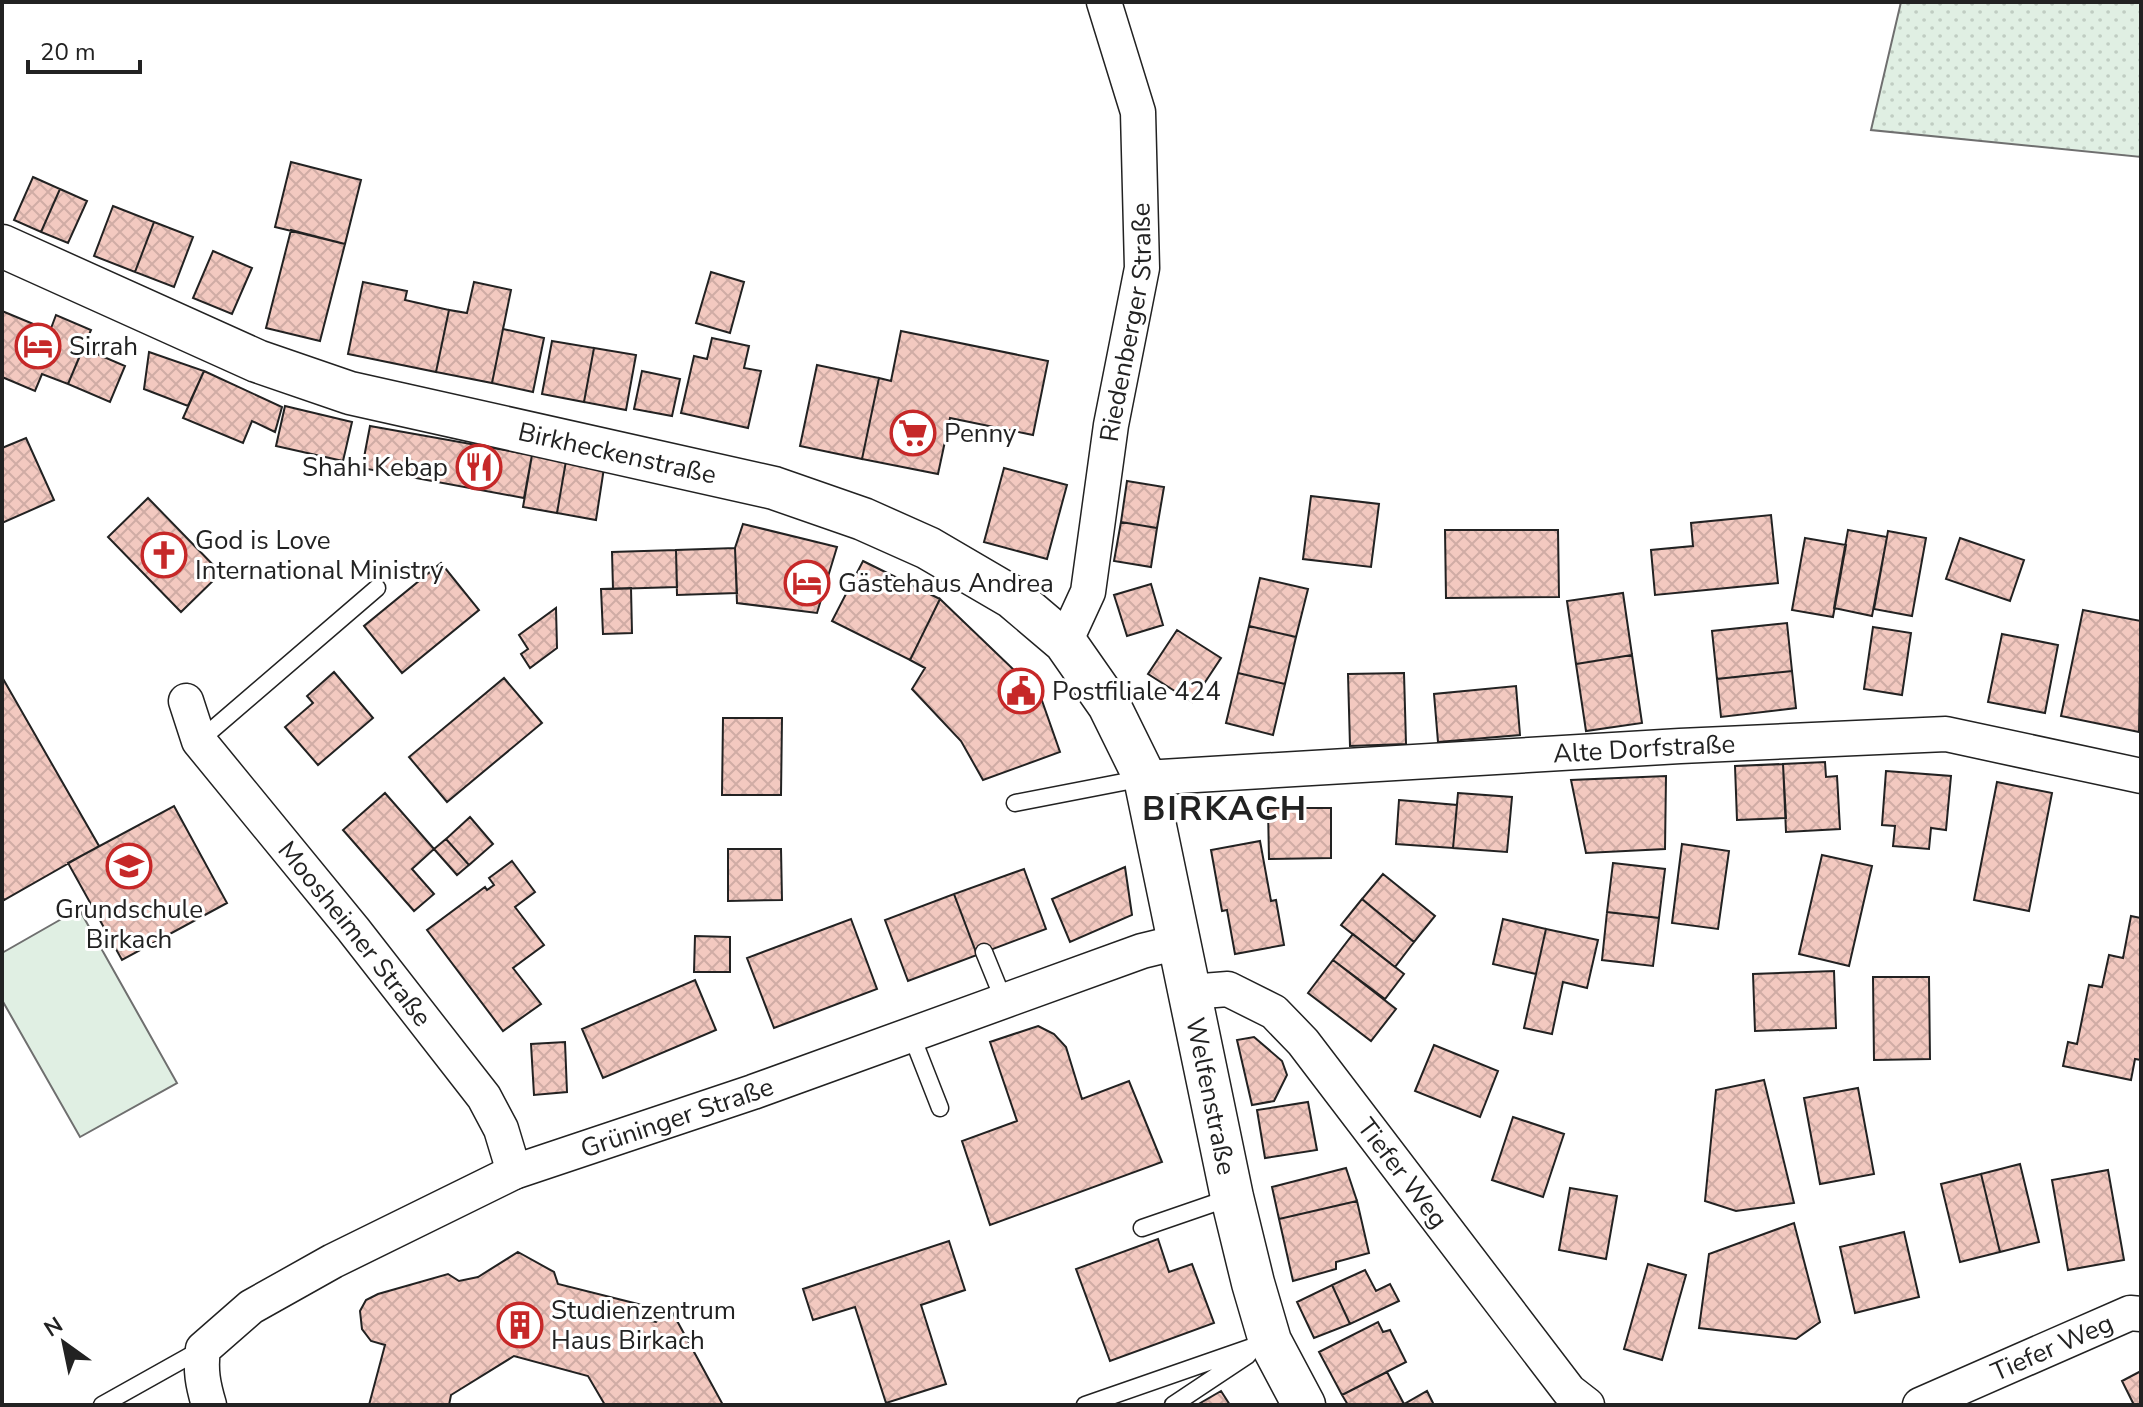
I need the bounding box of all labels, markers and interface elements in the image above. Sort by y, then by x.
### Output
scale bar [28,24,140,74]
text: 20 m [40,36,96,68]
street label: Riedenberger Straße [1092,202,1160,444]
hotel icon: Sirrah [14,322,62,370]
place label: Sirrah [69,329,138,364]
supermarket icon: Penny [889,409,937,457]
street label: Birkheckenstraße [515,414,720,493]
place label: Penny [944,416,1017,451]
restaurant icon: Shahi Kebap [455,443,503,491]
place label: Shahi Kebap [302,450,448,485]
place label: God is Love International Ministry [195,523,444,588]
church icon: God is Love International Ministry [140,531,188,579]
hotel icon: Gästehaus Andrea [783,559,831,607]
place label: Gästehaus Andrea [838,566,1054,601]
public building icon: Postfiliale 424 [997,667,1045,715]
place label: Postfiliale 424 [1052,674,1221,709]
street label: Alte Dorfstraße [1552,727,1736,772]
district label: BIRKACH [1142,786,1308,832]
street label: Moosheimer Straße [270,834,440,1034]
school or university icon: Grundschule Birkach [105,842,153,890]
place label: Grundschule Birkach [55,892,203,957]
street label: Welfenstraße [1177,1015,1244,1178]
street label: Grüninger Straße [576,1069,778,1167]
street label: Tiefer Weg [1349,1111,1456,1236]
place label: Studienzentrum Haus Birkach [551,1293,736,1358]
building icon: Studienzentrum Haus Birkach [496,1301,544,1349]
north arrow [24,1303,104,1383]
street label: Tiefer Weg [1986,1306,2119,1390]
text: N [39,1310,69,1344]

